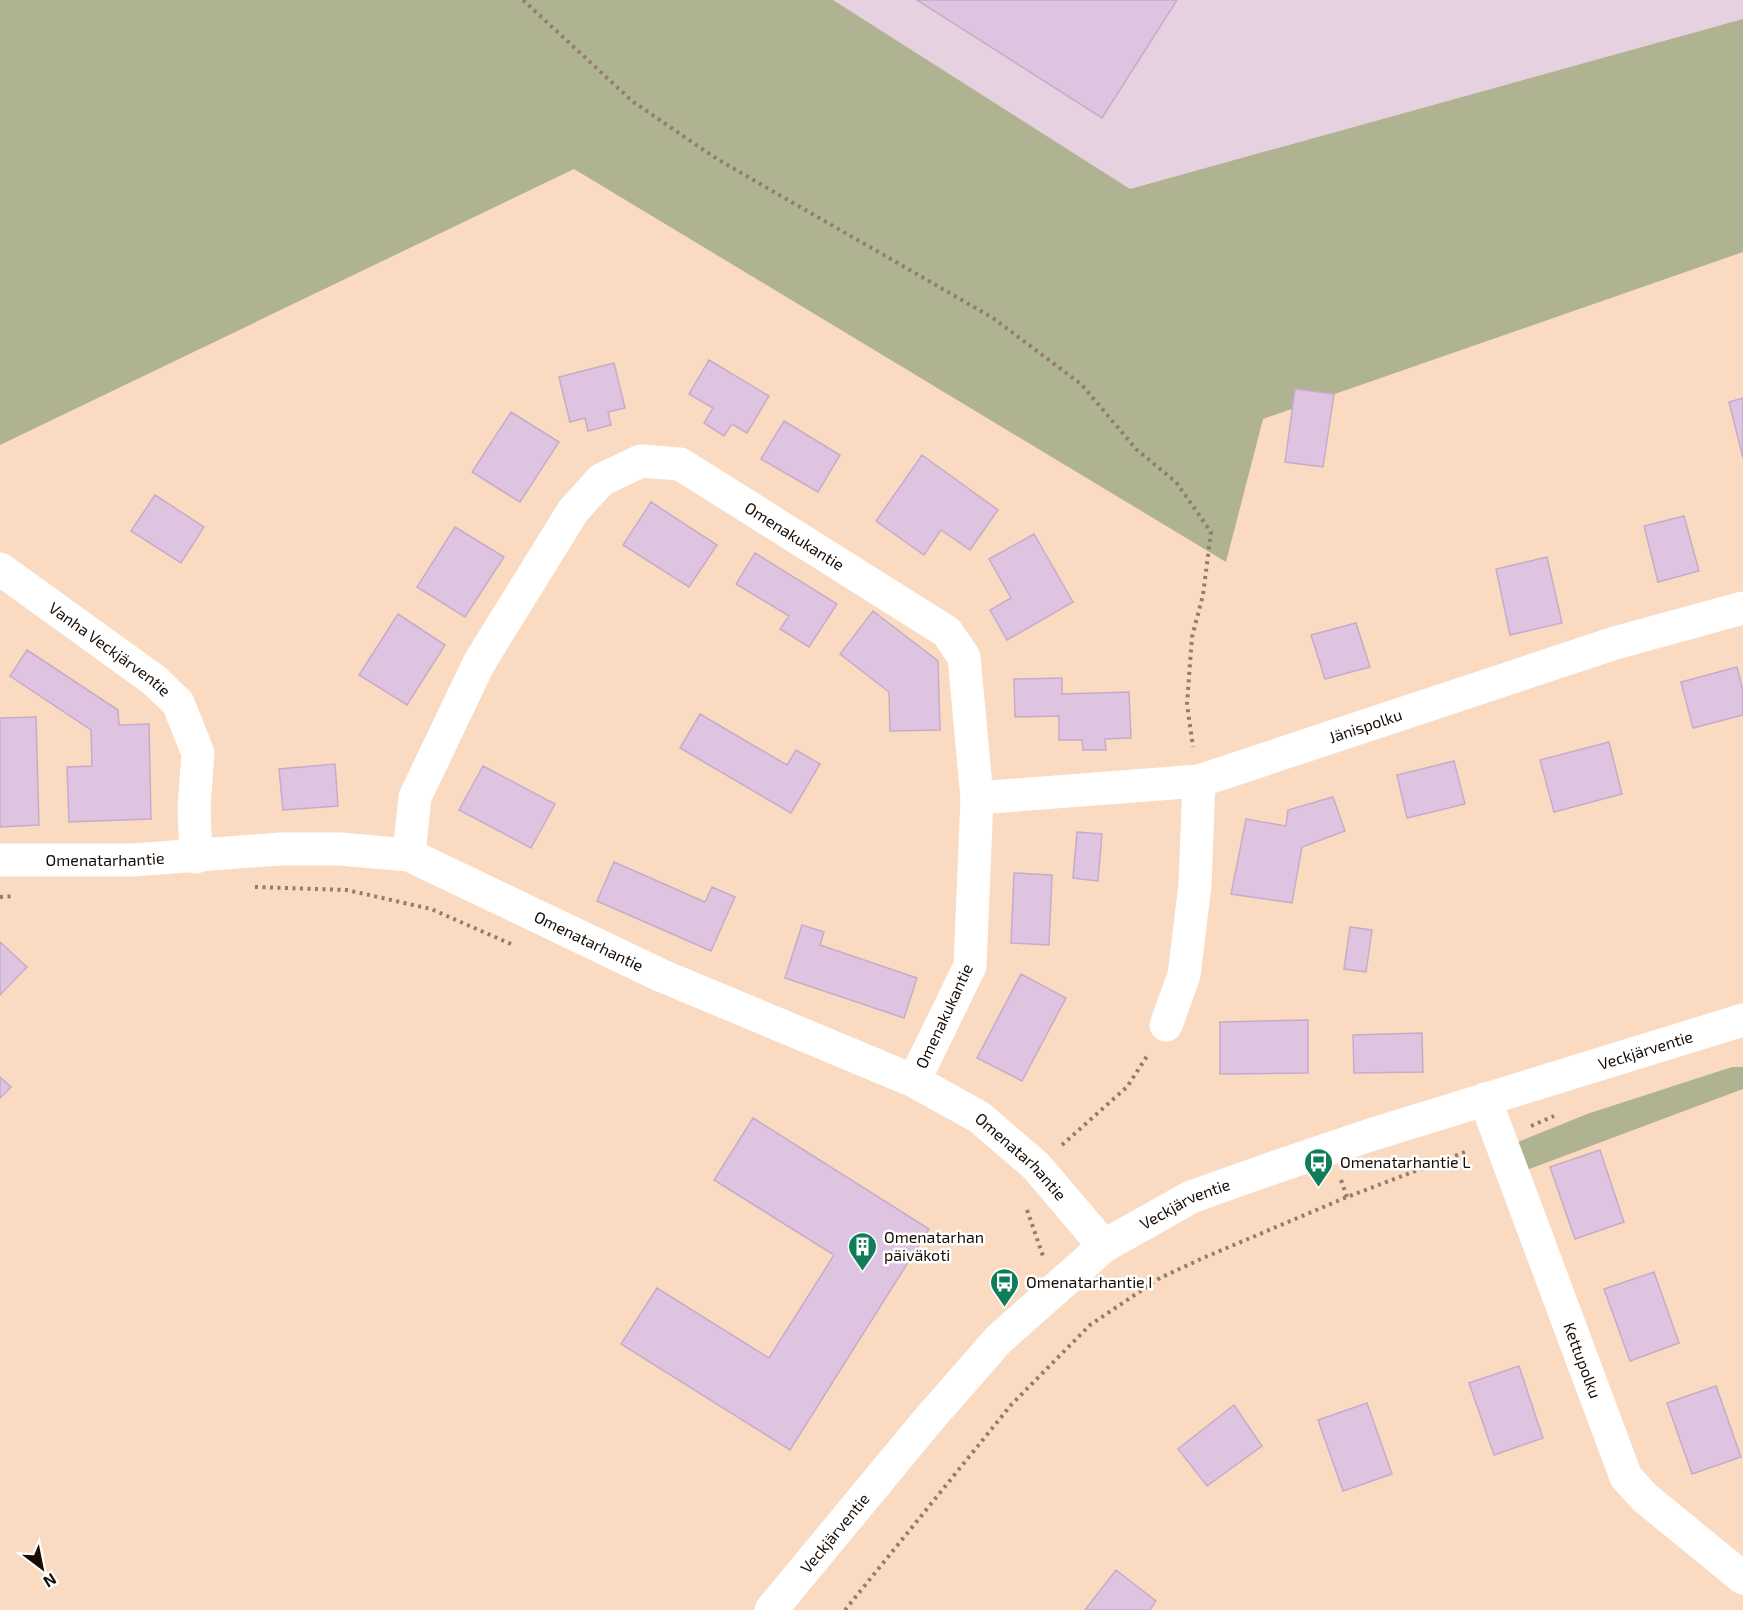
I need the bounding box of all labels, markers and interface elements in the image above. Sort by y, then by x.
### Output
street label: Omenakukantie [742,497,848,574]
street label: Vanha Veckjärventie [46,598,175,700]
street label: Jänispolku [1326,704,1404,746]
street label: Omenatarhantie [46,848,165,869]
street label: Omenatarhantie [531,906,647,975]
street label: Omenakukantie [911,960,976,1071]
street label: Veckjärventie [1596,1026,1695,1073]
street label: Omenatarhantie [972,1108,1071,1204]
bus stop icon: Omenatarhantie L [1303,1146,1335,1188]
place label: Omenatarhantie L [1340,1152,1471,1171]
street label: Veckjärventie [1136,1174,1232,1233]
place label: Omenatarhan päiväkoti [884,1227,984,1264]
building icon: Omenatarhan päiväkoti [847,1230,879,1272]
bus stop icon: Omenatarhantie I [989,1266,1021,1308]
place label: Omenatarhantie I [1026,1272,1152,1291]
street label: Kettupolku [1560,1320,1606,1401]
street label: Veckjärventie [796,1489,873,1576]
north arrow [12,1538,72,1598]
text: N [40,1570,60,1592]

